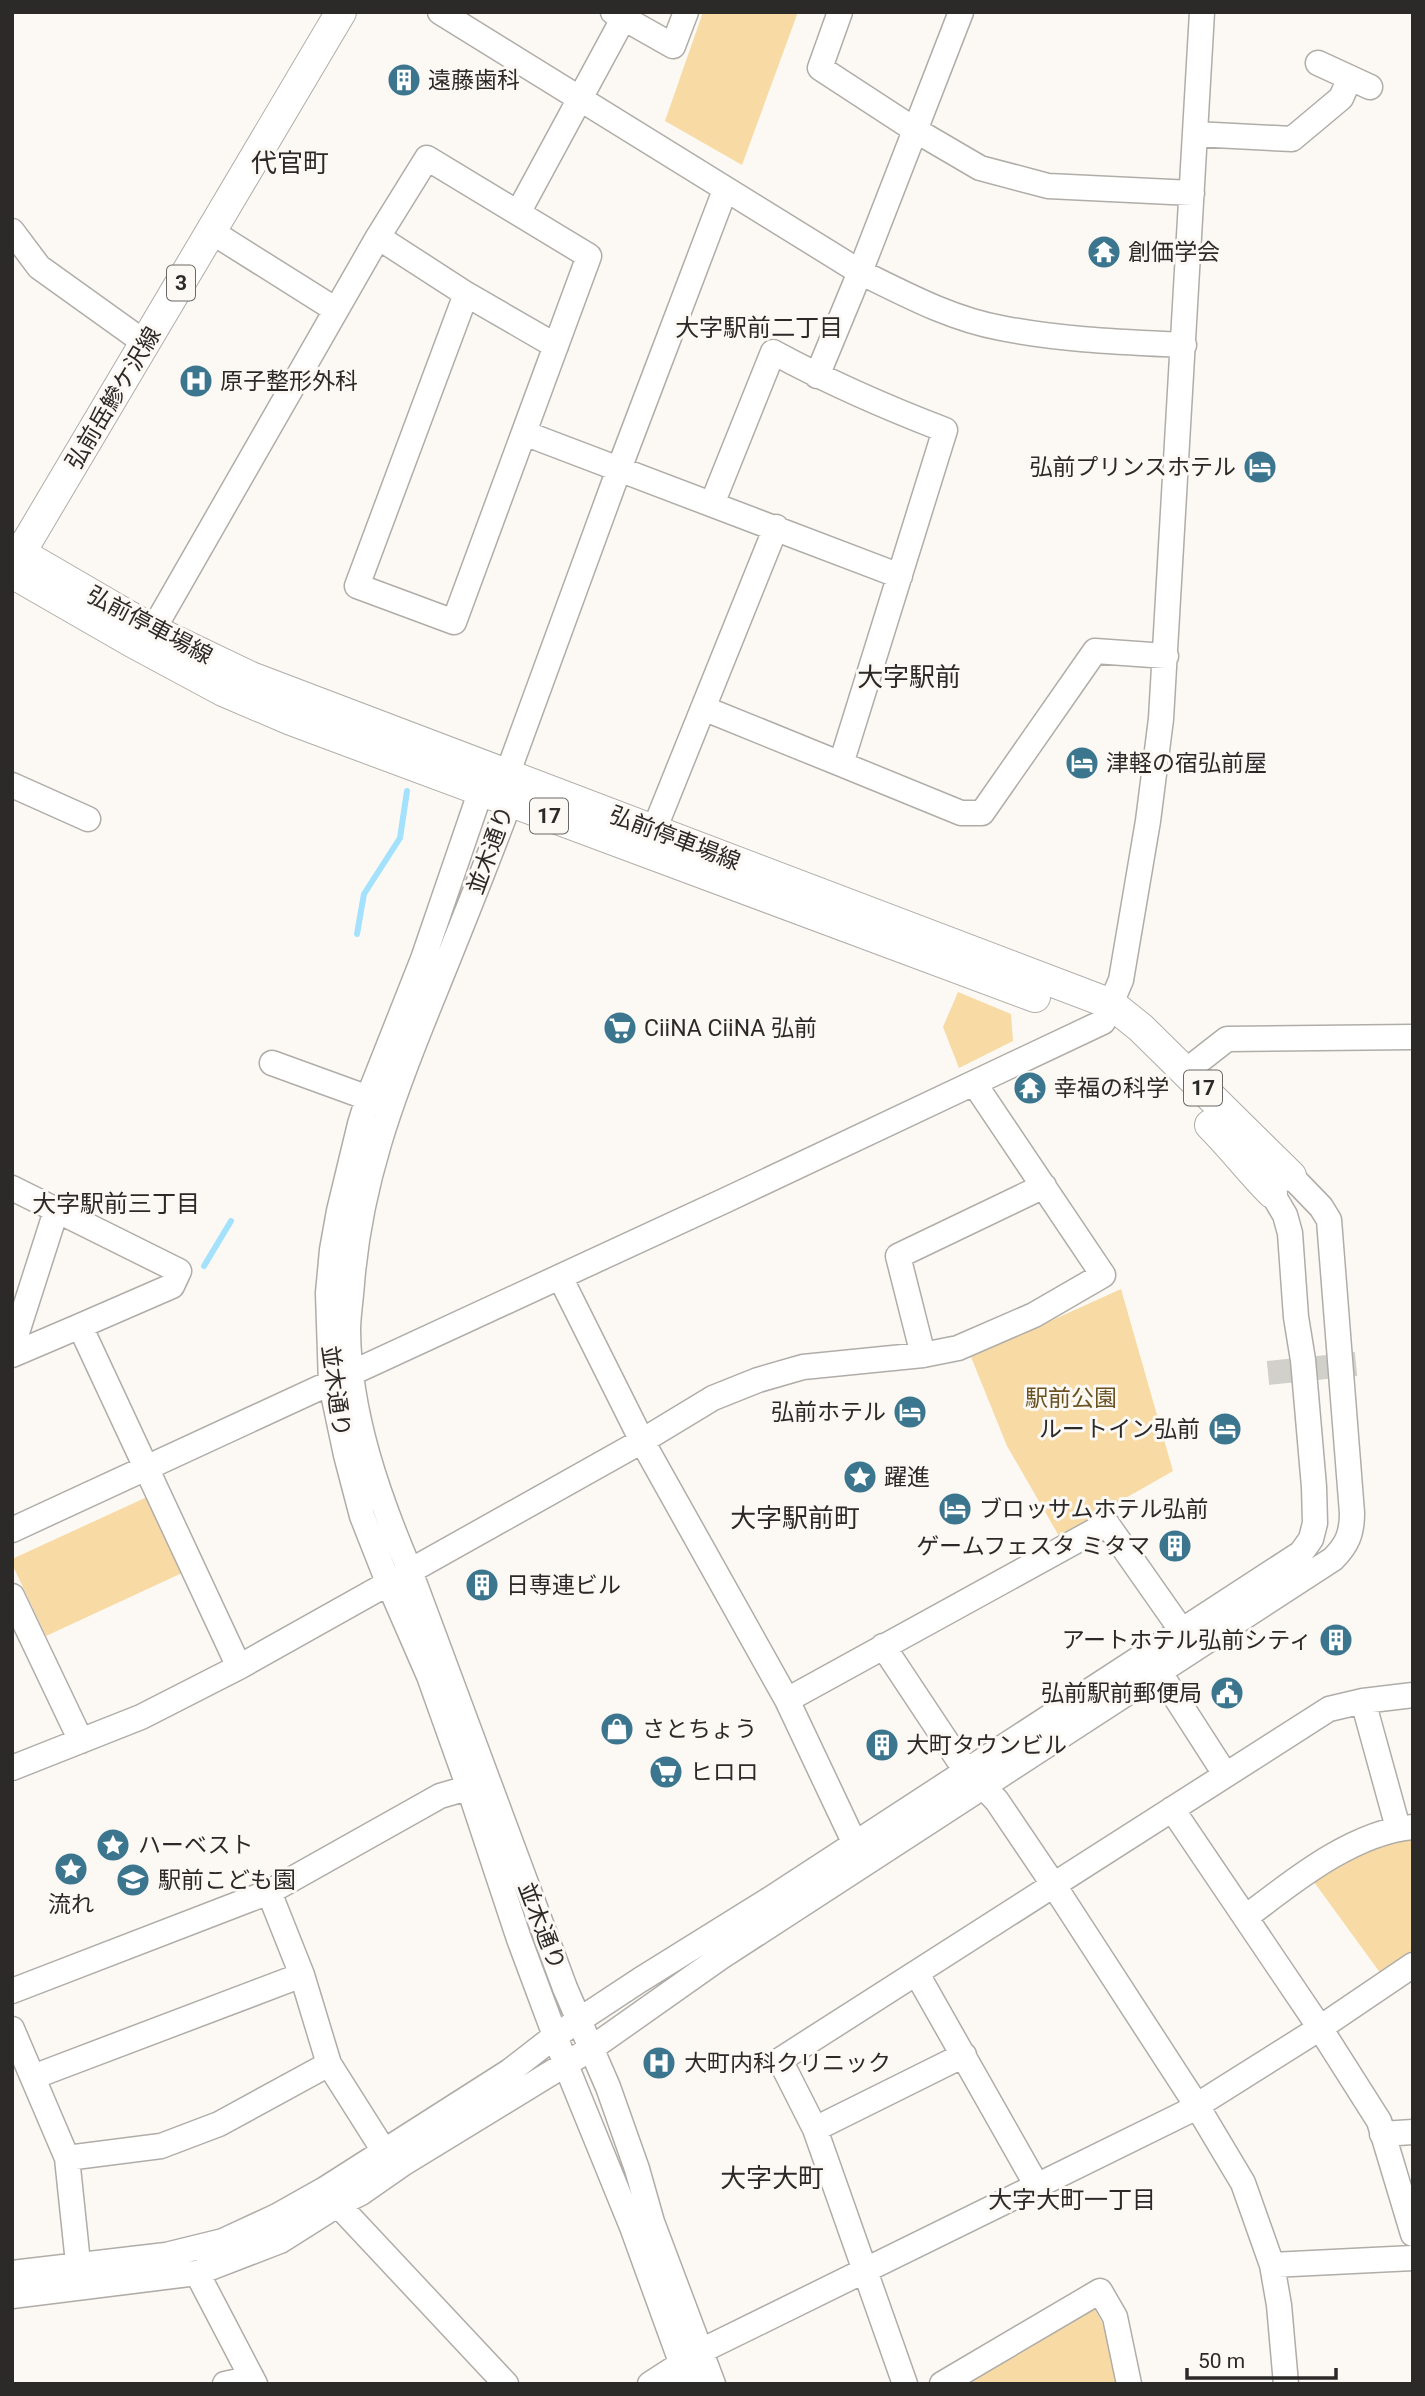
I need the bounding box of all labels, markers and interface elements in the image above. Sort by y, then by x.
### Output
building icon: 遠藤歯科 [385,61,423,99]
place label: 遠藤歯科 [428,67,520,94]
district label: 代官町 [251,148,329,178]
temple icon: 創価学会 [1085,233,1123,271]
place label: 創価学会 [1128,239,1220,266]
road number: 3 [167,266,195,300]
district label: 大字駅前二丁目 [675,314,843,342]
street label: 弘前岳鰺ケ沢線 [60,322,166,474]
hospital icon: 原子整形外科 [177,362,215,400]
place label: 原子整形外科 [220,368,358,395]
hotel icon: 弘前プリンスホテル [1241,448,1279,486]
place label: 弘前プリンスホテル [1029,454,1236,481]
street label: 弘前停車場線 [83,581,217,670]
district label: 大字駅前 [857,662,961,692]
hotel icon: 津軽の宿弘前屋 [1063,744,1101,782]
place label: 津軽の宿弘前屋 [1106,750,1267,777]
road number: 17 [530,798,568,834]
street label: 弘前停車場線 [606,801,744,876]
street label: 並木通り [462,802,519,898]
supermarket icon: CiiNA CiiNA 弘前 [601,1009,639,1047]
place label: CiiNA CiiNA 弘前 [644,1015,817,1042]
temple icon: 幸福の科学 [1011,1069,1049,1107]
road number: 17 [1184,1070,1222,1106]
place label: 幸福の科学 [1054,1075,1169,1102]
district label: 大字駅前三丁目 [32,1190,200,1218]
street label: 並木通り [316,1344,355,1439]
park label: 駅前公園 [1025,1385,1117,1412]
hotel icon: 弘前ホテル [891,1393,929,1431]
place label: 弘前ホテル [771,1399,886,1426]
hotel icon: ルートイン弘前 [1206,1410,1244,1448]
place label: ルートイン弘前 [1039,1416,1200,1443]
place icon: 躍進 [841,1458,879,1496]
place label: 躍進 [884,1464,930,1491]
hotel icon: ブロッサムホテル弘前 [936,1490,974,1528]
place label: ブロッサムホテル弘前 [979,1496,1209,1523]
district label: 大字駅前町 [730,1503,860,1533]
building icon: ゲームフェスタ ミタマ [1156,1527,1194,1565]
place label: ゲームフェスタ ミタマ [916,1533,1150,1560]
building icon: 日専連ビル [463,1566,501,1604]
place label: 日専連ビル [506,1572,621,1599]
building icon: アートホテル弘前シティ [1317,1621,1355,1659]
place label: アートホテル弘前シティ [1062,1627,1312,1654]
public building icon: 弘前駅前郵便局 [1208,1674,1246,1712]
place label: 弘前駅前郵便局 [1041,1680,1202,1707]
shop icon: さとちょう [598,1710,636,1748]
place label: さとちょう [642,1716,757,1743]
building icon: 大町タウンビル [863,1726,901,1764]
place label: 大町タウンビル [906,1732,1067,1759]
supermarket icon: ヒロロ [647,1753,685,1791]
place label: ヒロロ [690,1759,759,1786]
place icon: ハーベスト [94,1826,132,1864]
place label: ハーベスト [138,1832,253,1859]
place icon: 流れ [52,1850,90,1888]
school or university icon: 駅前こども園 [114,1861,152,1899]
place label: 駅前こども園 [158,1867,296,1894]
street label: 並木通り [512,1878,571,1974]
place label: 流れ [48,1891,94,1918]
hospital icon: 大町内科クリニック [640,2044,678,2082]
place label: 大町内科クリニック [684,2050,891,2077]
district label: 大字大町 [720,2163,824,2193]
district label: 大字大町一丁目 [988,2186,1156,2214]
scale bar [1187,2336,1336,2380]
text: 50 m [1198,2349,1245,2373]

